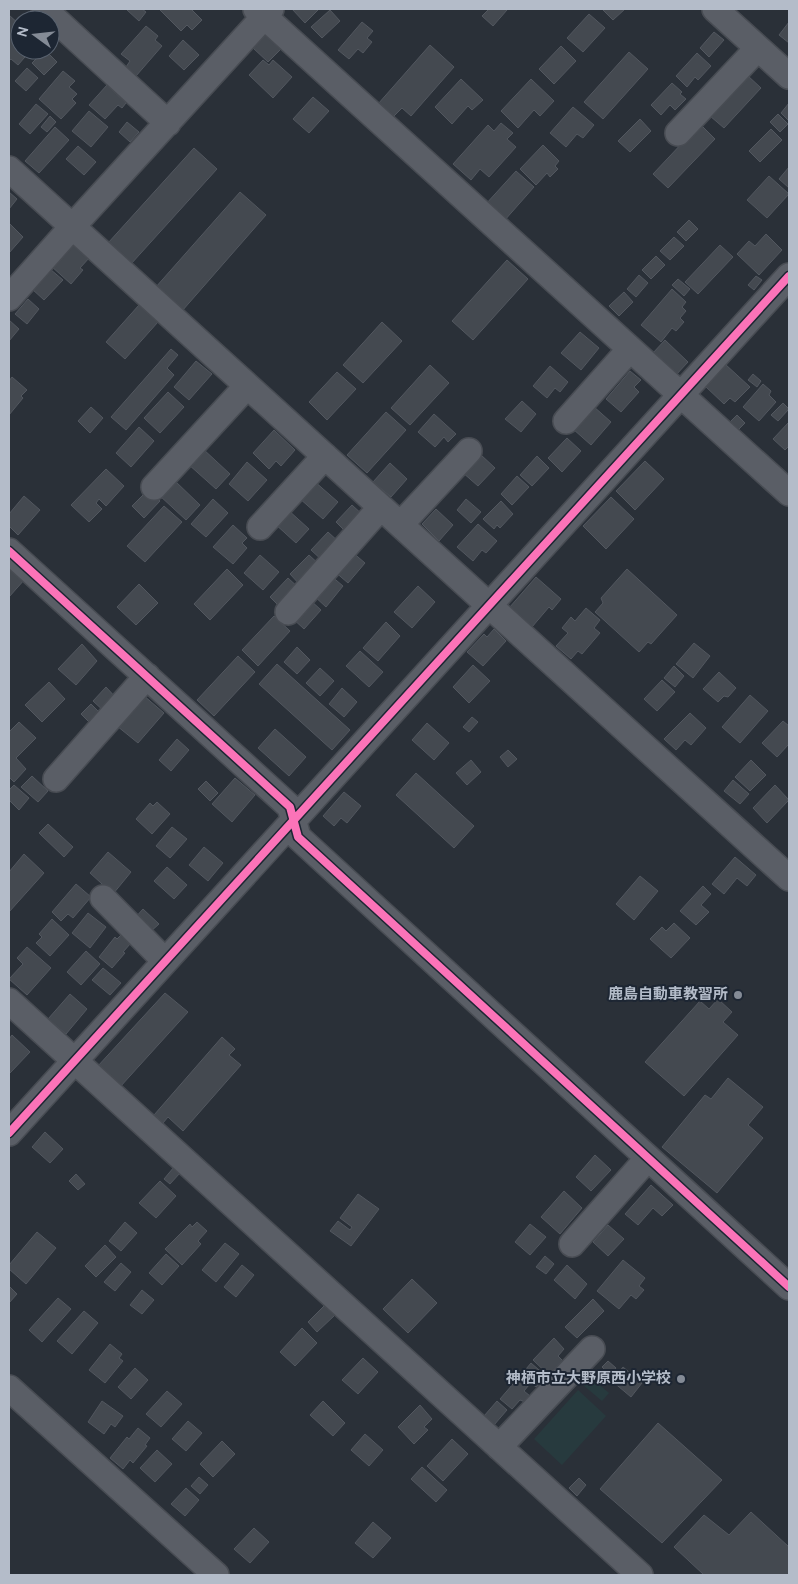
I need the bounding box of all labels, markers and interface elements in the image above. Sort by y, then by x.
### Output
north arrow [10,10,60,60]
text: N [14,25,33,39]
place label: 鹿島自動車教習所 [608,985,728,1005]
marker: 鹿島自動車教習所 [732,989,744,1001]
place label: 神栖市立大野原西小学校 [505,1369,671,1389]
marker: 神栖市立大野原西小学校 [675,1373,687,1385]

